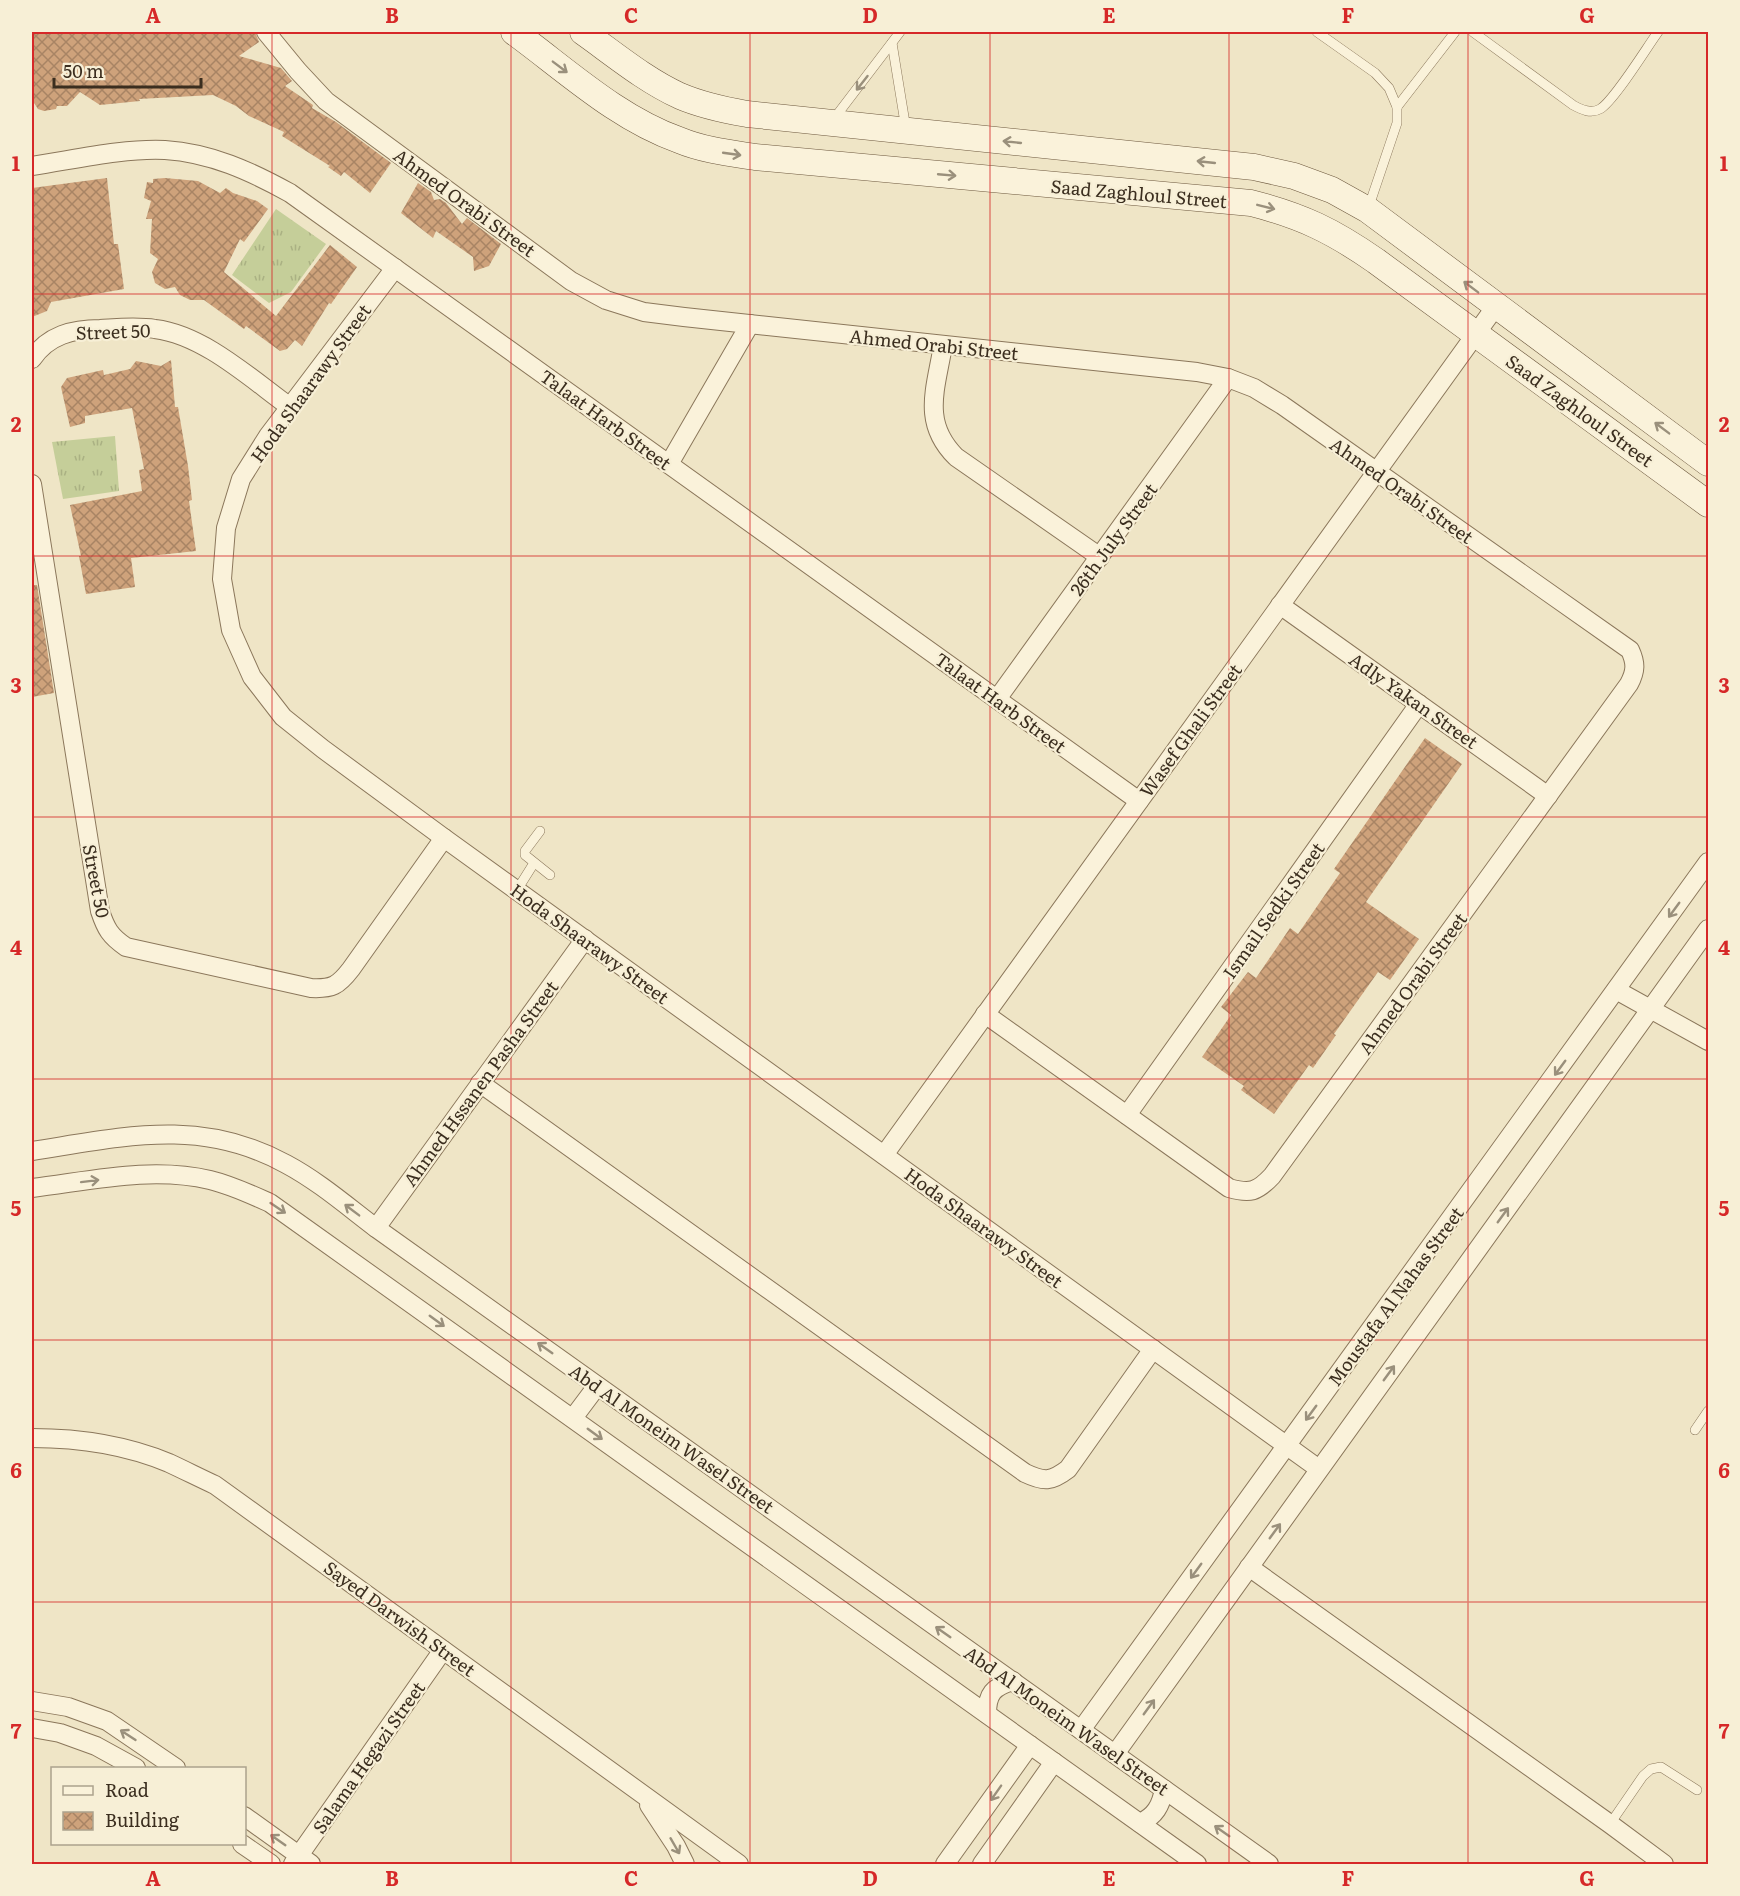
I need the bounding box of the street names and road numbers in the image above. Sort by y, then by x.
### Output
street label: Ahmed Orabi Street [388,141,542,263]
street label: Saad Zaghloul Street [1050,172,1229,214]
street label: Hoda Shaarawy Street [243,298,377,468]
street label: Street 50 [75,316,151,346]
street label: Ahmed Orabi Street [848,322,1020,366]
street label: Saad Zaghloul Street [1501,347,1660,473]
street label: Talaat Harb Street [535,362,678,476]
street label: Ahmed Orabi Street [1325,430,1480,550]
street label: 26th July Street [1063,477,1164,601]
street label: Talaat Harb Street [930,645,1073,759]
street label: Adly Yakan Street [1344,645,1485,755]
street label: Wasef Ghali Street [1132,657,1248,802]
street label: Ismail Sedki Street [1216,836,1331,984]
street label: Street 50 [77,842,117,920]
street label: Hoda Shaarawy Street [505,876,675,1010]
street label: Ahmed Orabi Street [1351,906,1473,1060]
street label: Ahmed Hssanen Pasha Street [396,974,564,1192]
street label: Hoda Shaarawy Street [899,1160,1069,1294]
street label: Moustafa Al Nahas Street [1321,1200,1470,1391]
street label: Abd Al Moneim Wasel Street [564,1357,781,1520]
street label: Sayed Darwish Street [319,1554,482,1683]
street label: Abd Al Moneim Wasel Street [959,1639,1176,1802]
street label: Salama Hegazi Street [305,1675,431,1839]

